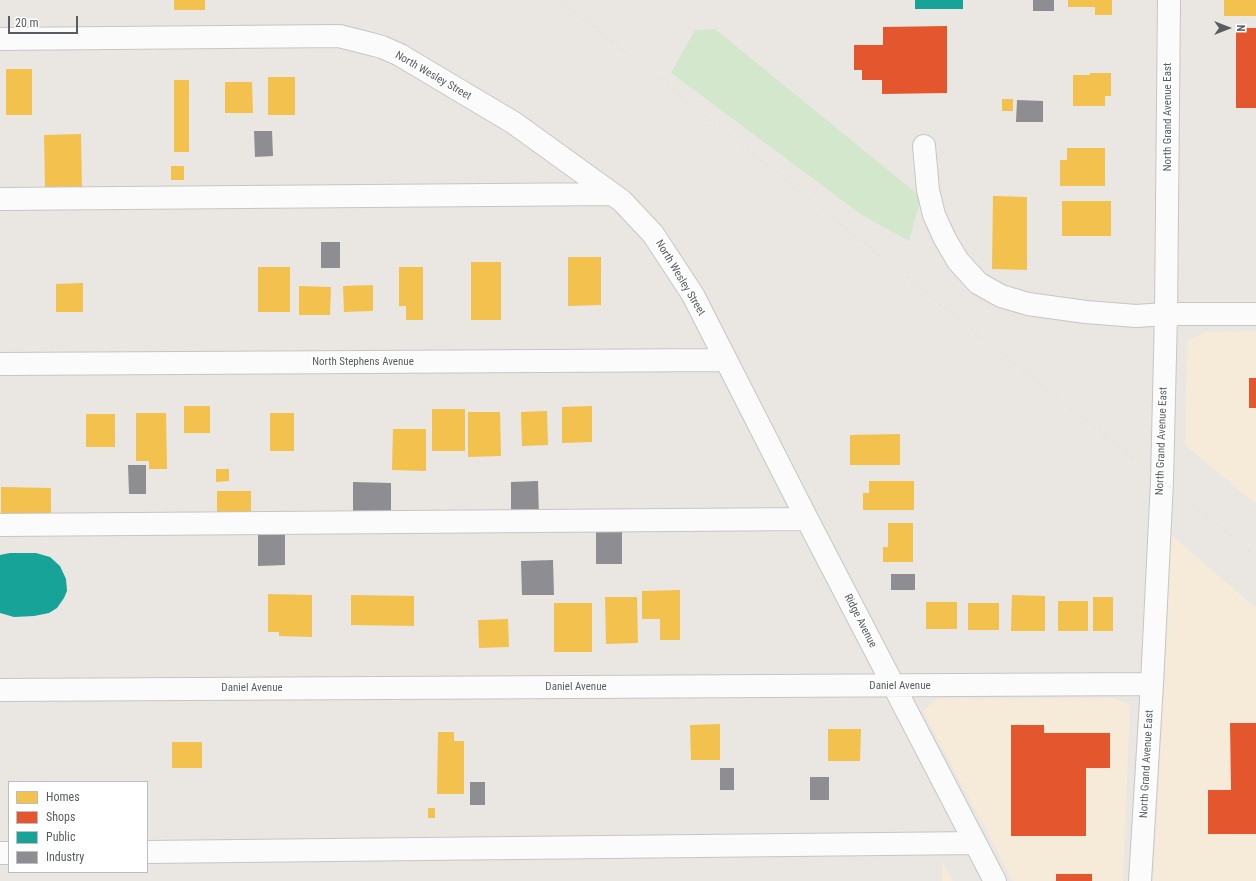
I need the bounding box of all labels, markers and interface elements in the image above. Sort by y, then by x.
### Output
scale bar [10,8,80,34]
north arrow [1208,8,1248,48]
text: 20 m [15,16,39,30]
text: N [1234,25,1247,31]
street label: North Wesley Street [392,49,474,103]
street label: North Grand Avenue East [1161,63,1175,171]
street label: North Wesley Street [652,238,708,318]
street label: North Stephens Avenue [312,355,414,369]
street label: North Grand Avenue East [1154,387,1170,495]
street label: Ridge Avenue [841,592,879,650]
street label: Daniel Avenue [869,679,931,693]
street label: Daniel Avenue [545,680,607,694]
street label: Daniel Avenue [221,681,283,695]
street label: North Grand Avenue East [1138,709,1156,819]
legend [8,781,148,873]
text: Homes [46,790,80,804]
text: Shops [46,810,75,824]
text: Public [46,830,75,844]
text: Industry [46,850,84,864]

